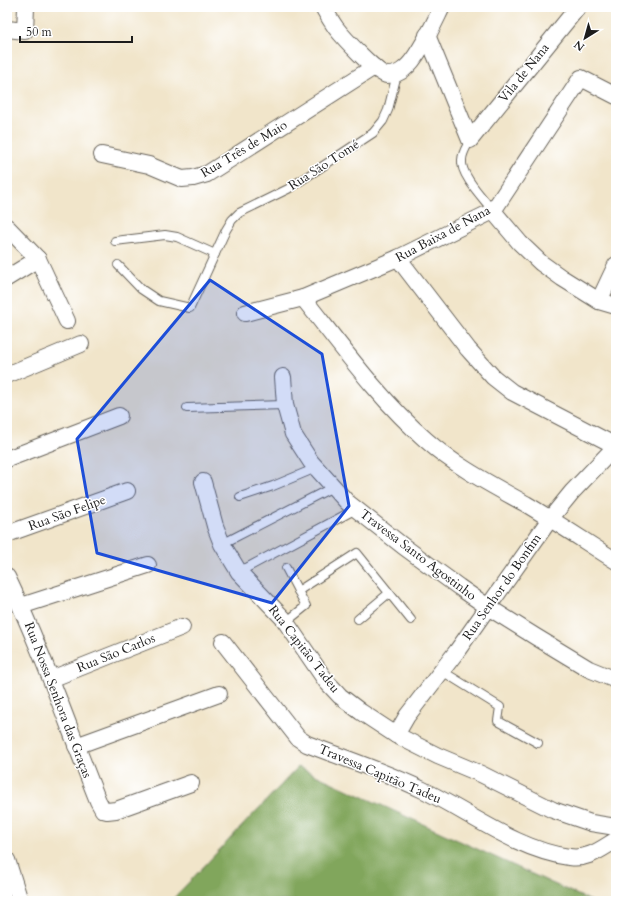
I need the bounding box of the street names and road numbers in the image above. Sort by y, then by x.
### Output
street label: Vila de Nana [494,39,554,107]
street label: Rua Três de Maio [197,116,291,182]
street label: Rua São Tomé [285,135,363,195]
street label: Rua Baixa de Nana [392,201,494,267]
street label: Rua São Felipe [26,491,108,535]
street label: Travessa Santo Agostinho [356,505,480,605]
street label: Rua Senhor do Bonfim [458,530,546,644]
street label: Rua Capitão Tadeu [264,601,344,697]
street label: Rua Nossa Senhora das Graças [20,619,96,781]
street label: Rua São Carlos [74,629,158,677]
street label: Travessa Capitão Tadeu [316,740,444,808]

